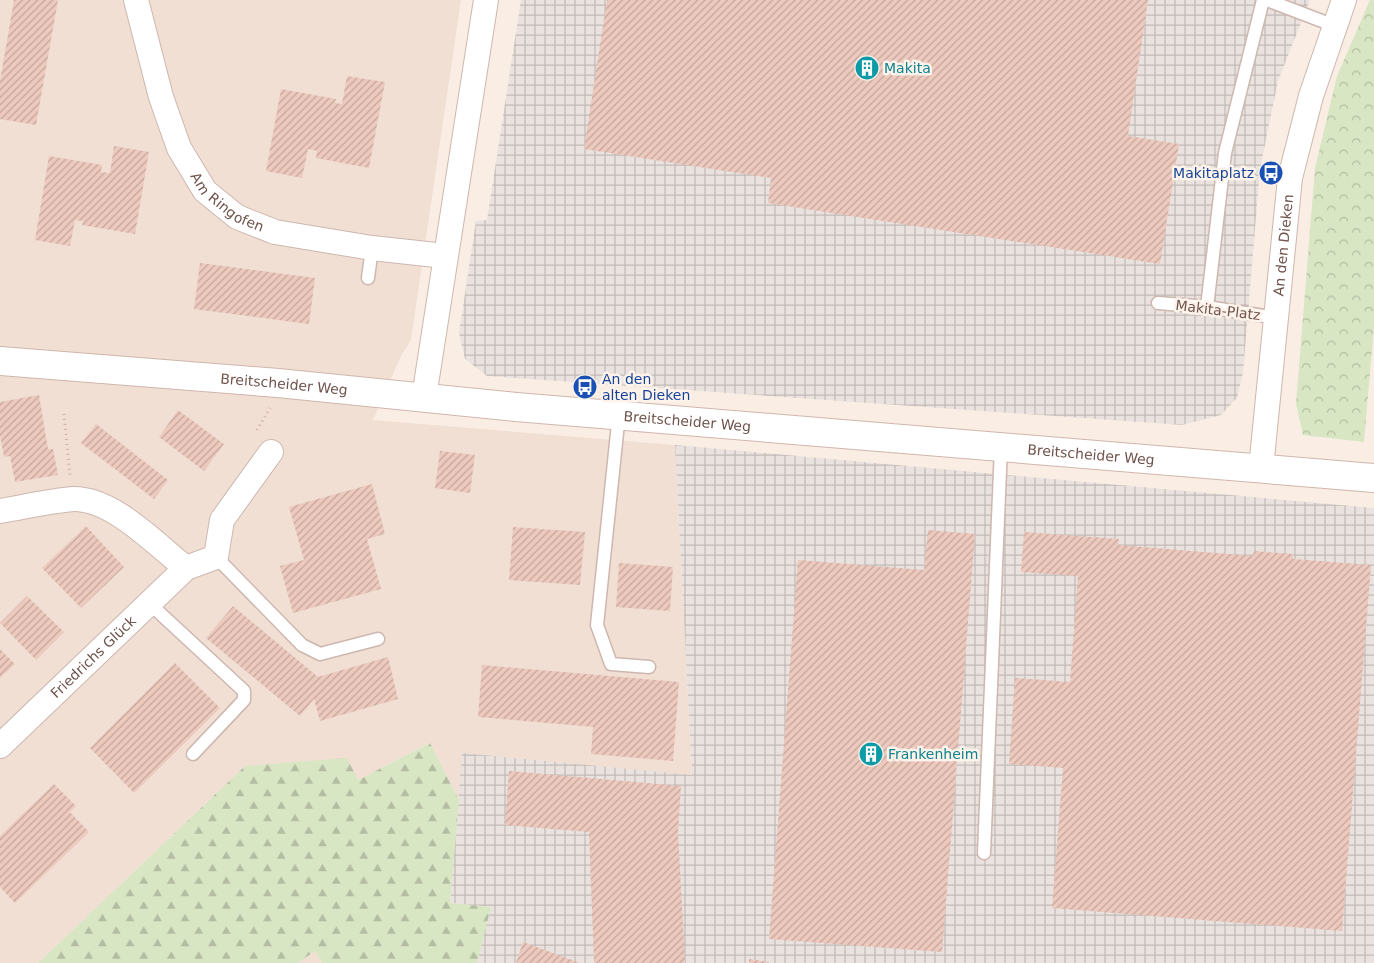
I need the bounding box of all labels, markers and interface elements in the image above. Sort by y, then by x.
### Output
building icon: Makita [854,55,880,81]
place label: Makita [884,60,931,76]
bus stop icon: Makitaplatz [1258,160,1284,186]
place label: Makitaplatz [1173,165,1254,181]
street label: Am Ringofen [188,169,266,235]
street label: An den Dieken [1270,193,1296,297]
street label: Makita-Platz [1175,297,1261,323]
street label: Breitscheider Weg [220,370,348,398]
place label: An den alten Dieken [602,371,690,403]
bus stop icon: An den alten Dieken [572,374,598,400]
street label: Breitscheider Weg [623,408,752,434]
street label: Breitscheider Weg [1027,441,1155,468]
street label: Friedrichs Glück [47,612,140,701]
building icon: Frankenheim [858,741,884,767]
place label: Frankenheim [888,746,978,762]

